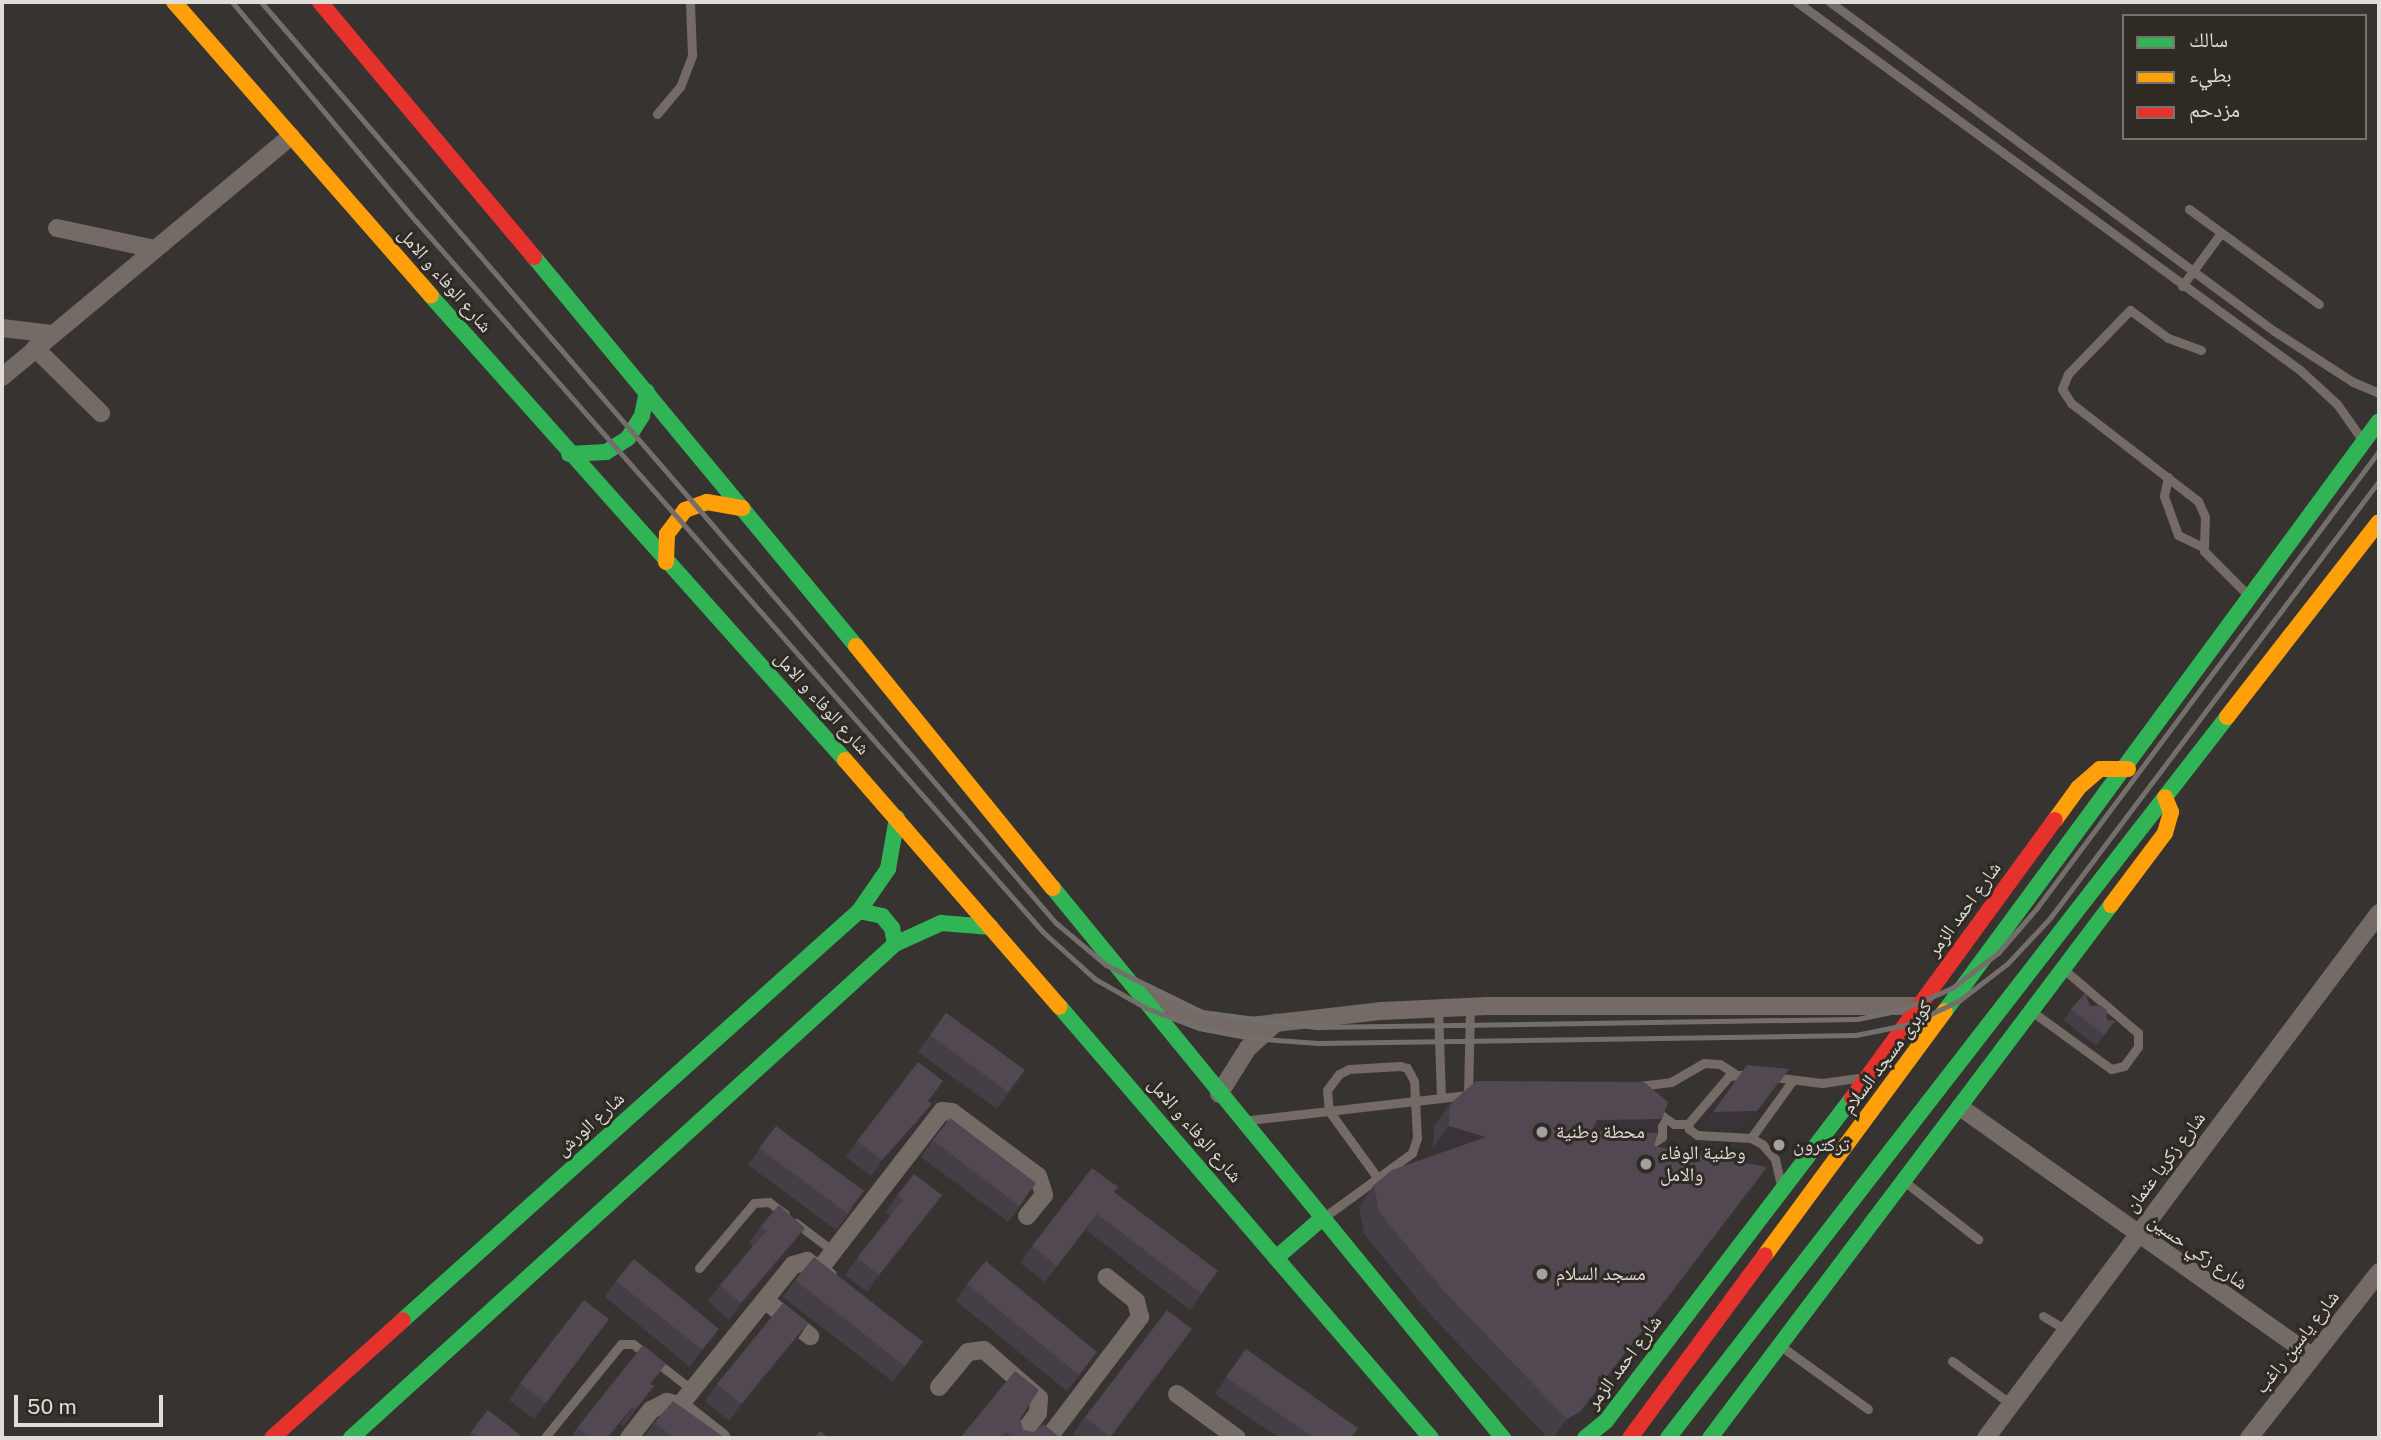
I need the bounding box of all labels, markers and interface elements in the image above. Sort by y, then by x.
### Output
legend [2122,14,2367,140]
text: سالك [2189,27,2228,52]
text: بطيء [2189,62,2232,87]
text: مزدحم [2189,97,2240,122]
street label: شارع الوفاء و الامل [393,223,497,337]
street label: شارع الوفاء و الامل [769,646,875,760]
street label: شارع احمد الزمر [1922,857,2006,961]
street label: كوبرى مسجد السلام [1837,996,1937,1118]
street label: شارع الوفاء و الامل [1143,1073,1247,1187]
street label: شارع الورش [551,1087,629,1161]
street label: شارع زكريا عثمان [2120,1107,2210,1217]
place label: محطة وطنية [1556,1121,1645,1143]
marker: محطة وطنية [1534,1124,1550,1140]
place label: تركترون [1793,1134,1850,1156]
marker: تركترون [1771,1137,1787,1153]
place label: وطنية الوفاء والامل [1660,1142,1746,1186]
marker: وطنية الوفاء والامل [1638,1156,1654,1172]
street label: شارع زكي حسين [2144,1209,2252,1295]
place label: مسجد السلام [1556,1263,1646,1285]
marker: مسجد السلام [1534,1266,1550,1282]
street label: شارع ياسين راغب [2250,1286,2344,1398]
street label: شارع احمد الزمر [1581,1311,1667,1413]
scale bar [18,1380,166,1424]
text: 50 m [27,1394,77,1419]

